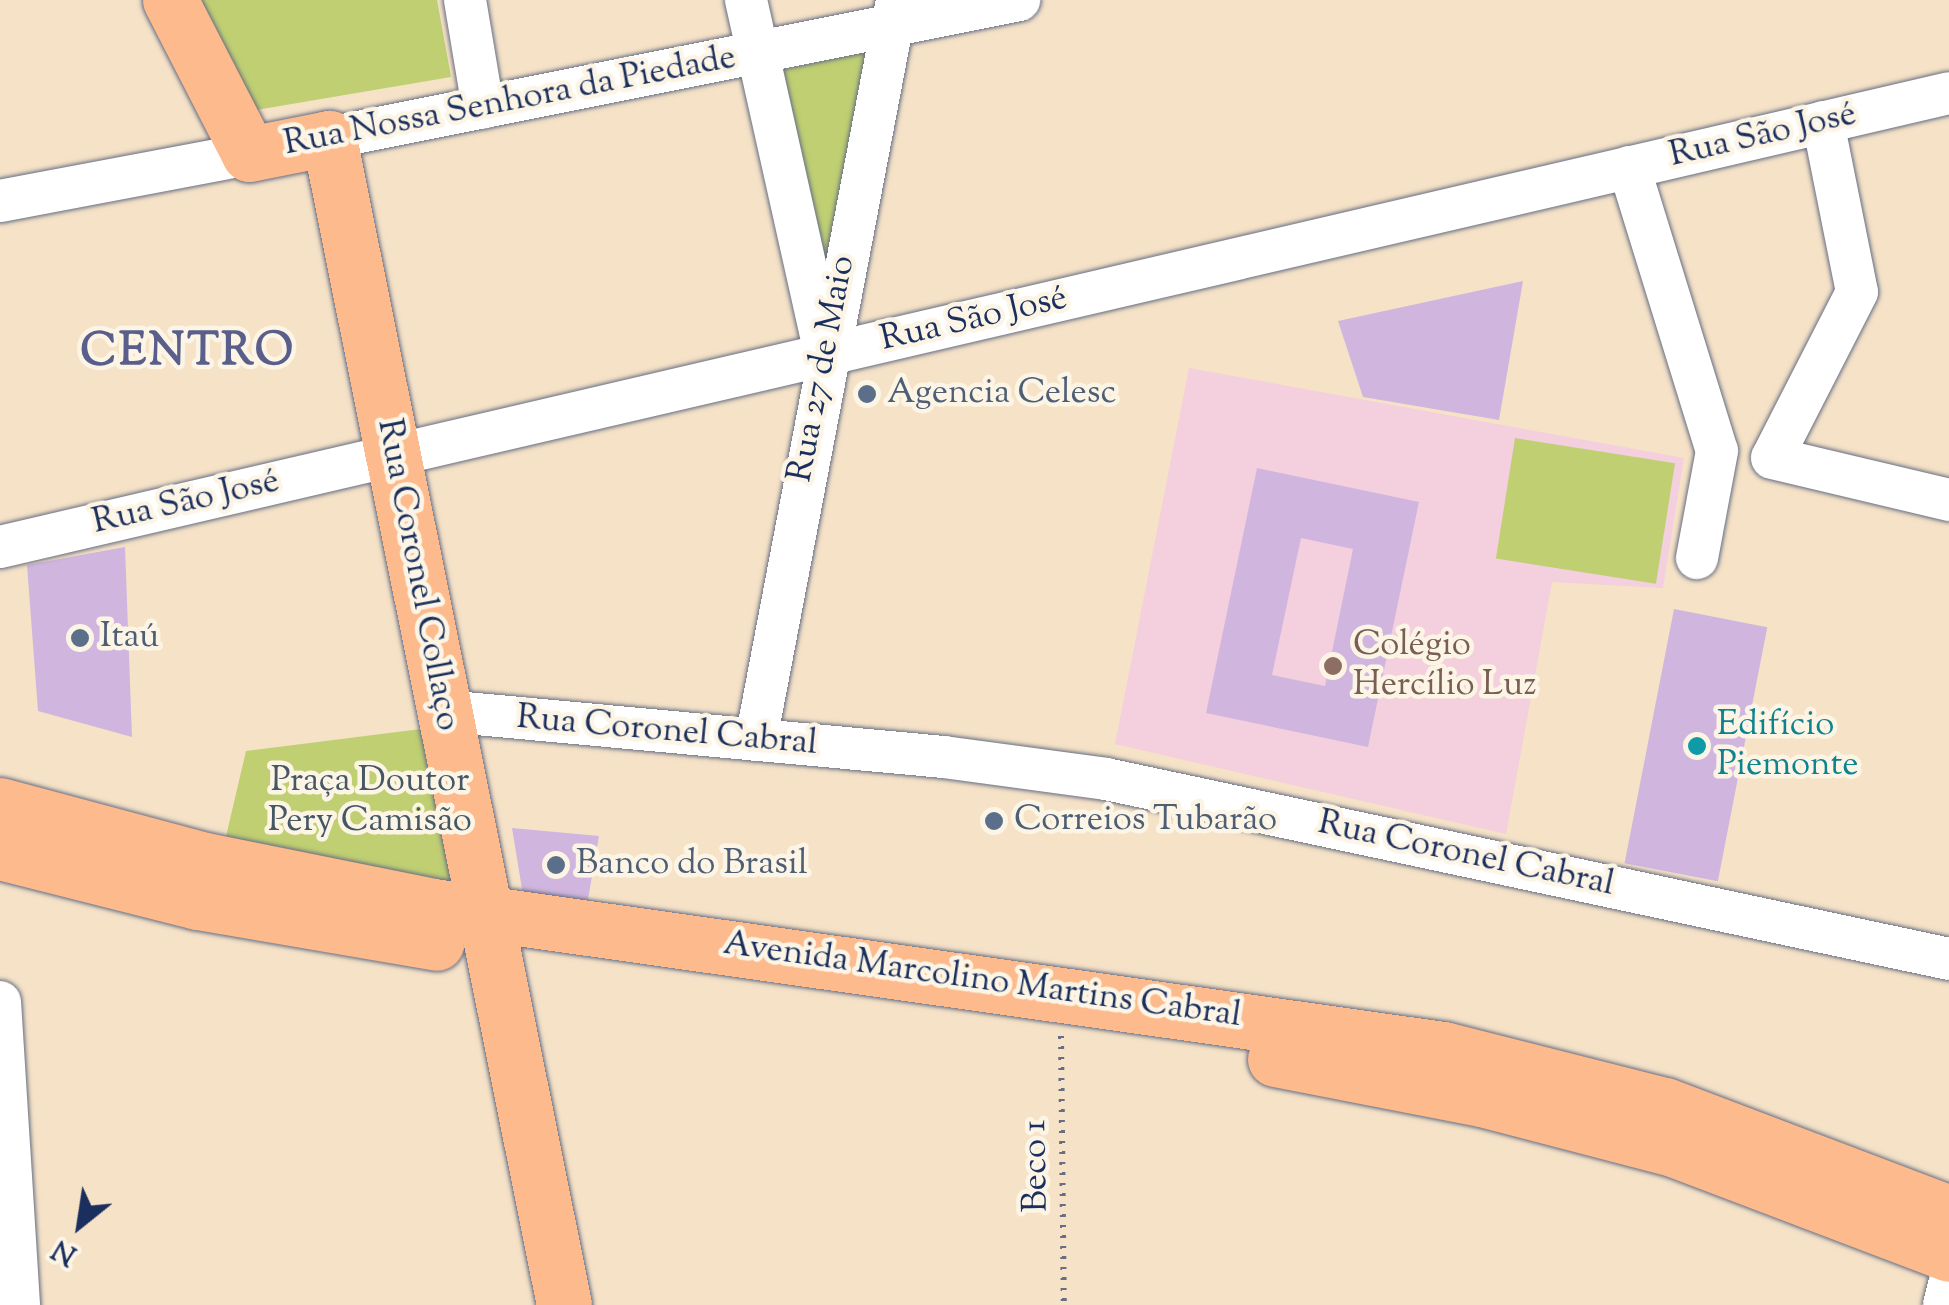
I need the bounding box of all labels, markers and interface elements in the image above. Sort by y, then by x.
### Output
street label: Rua Nossa Senhora da Piedade [281,38,739,166]
street label: Rua São José [1666,94,1860,178]
street label: Rua 27 de Maio [780,252,866,486]
street label: Rua São José [877,278,1071,362]
district label: CENTRO [80,327,296,381]
place label: Agencia Celesc [887,373,1116,415]
marker: Agencia Celesc [856,383,878,405]
street label: Rua Coronel Collaço [366,416,468,734]
street label: Rua São José [89,461,283,545]
place label: Itaú [100,617,159,659]
place label: Colégio Hercílio Luz [1353,625,1537,707]
marker: Itaú [69,627,91,649]
marker: Colégio Hercílio Luz [1322,655,1344,677]
street label: Rua Coronel Cabral [515,698,819,766]
place label: Edifício Piemonte [1717,705,1859,787]
marker: Edifício Piemonte [1686,735,1708,757]
park label: Praça Doutor Pery Camisão [268,761,472,843]
place label: Correios Tubarão [1014,800,1277,842]
street label: Rua Coronel Cabral [1314,803,1618,907]
marker: Correios Tubarão [983,810,1005,832]
place label: Banco do Brasil [576,844,808,886]
marker: Banco do Brasil [545,854,567,876]
street label: Avenida Marcolino Martins Cabral [720,924,1244,1038]
street label: Beco 1 [1015,1119,1059,1213]
north arrow [30,1175,130,1275]
text: N [45,1228,85,1274]

